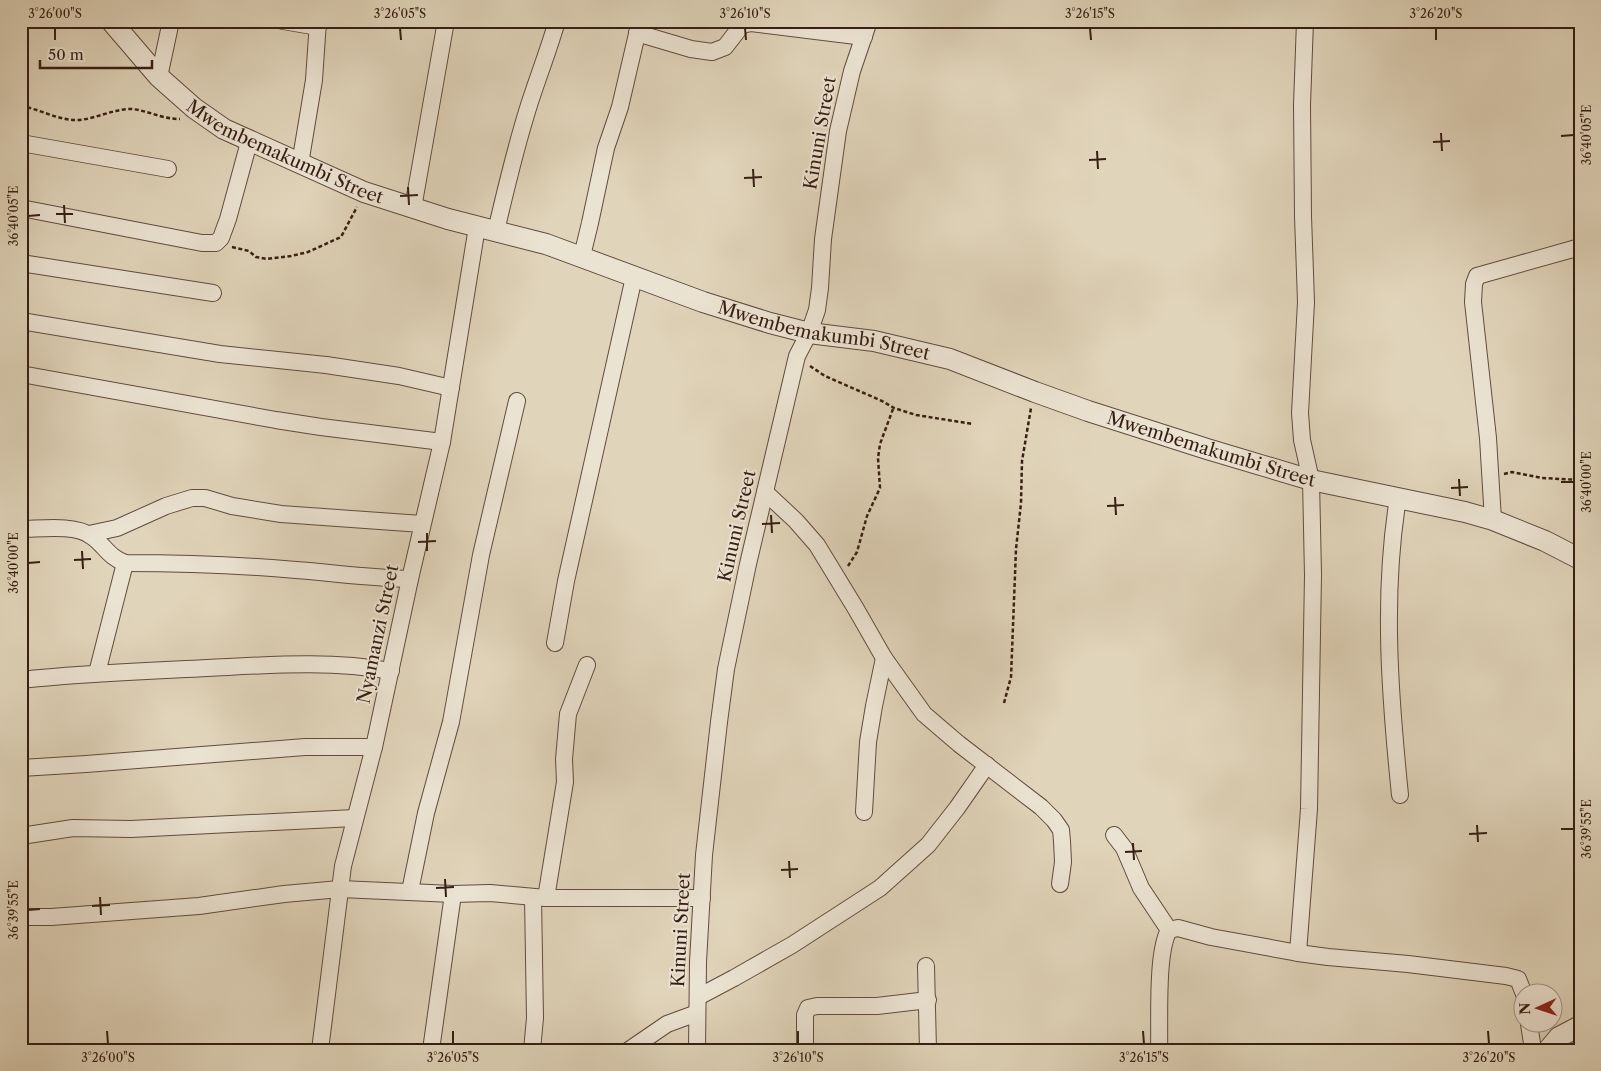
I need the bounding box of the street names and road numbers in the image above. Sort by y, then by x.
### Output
street label: Kinuni Street [799,74,841,191]
street label: Mwembemakumbi Street [182,95,387,209]
street label: Mwembemakumbi Street [715,296,933,365]
street label: Mwembemakumbi Street [1104,407,1318,492]
street label: Kinuni Street [713,467,761,584]
street label: Nyamanzi Street [353,562,404,706]
street label: Kinuni Street [667,872,695,988]

